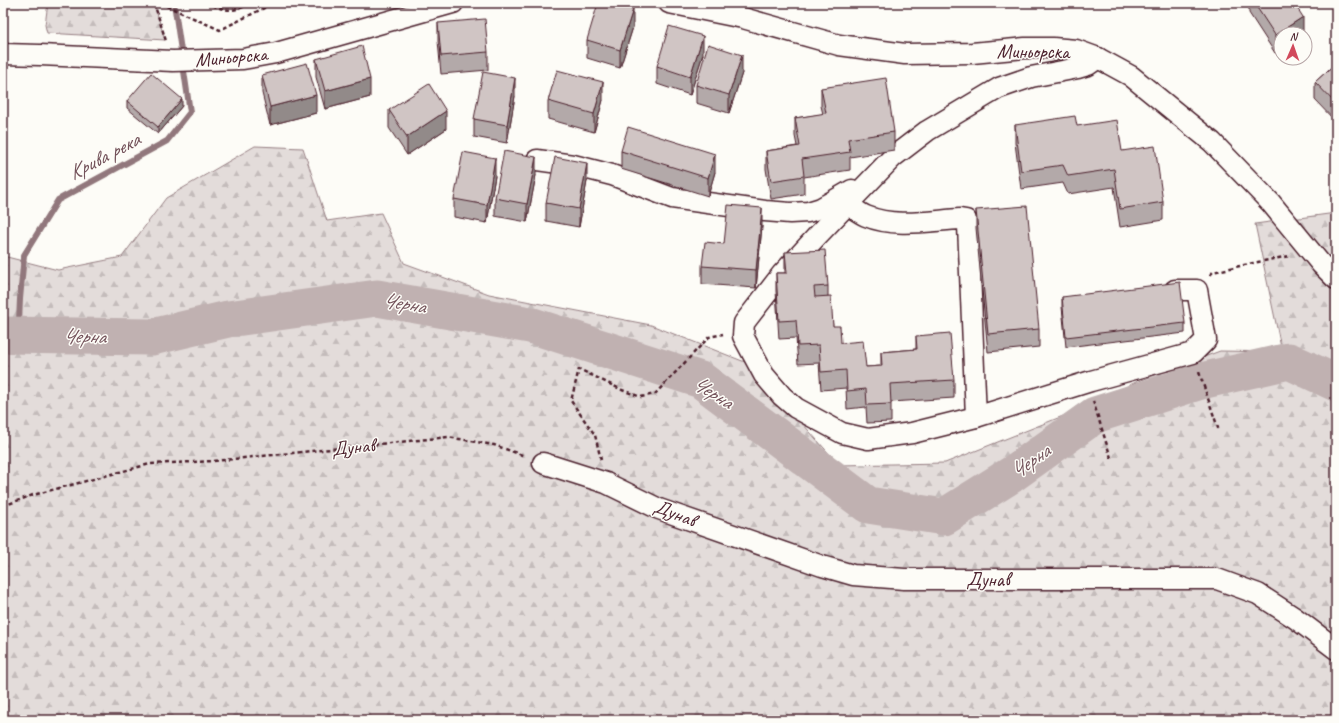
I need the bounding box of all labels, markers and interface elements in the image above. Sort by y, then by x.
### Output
north arrow [1273,26,1313,66]
text: N [1290,29,1299,43]
street label: Миньорска [997,39,1071,64]
street label: Миньорска [194,41,270,73]
water label: Крива река [64,125,146,186]
water label: Черна [381,287,430,320]
water label: Черна [62,323,108,349]
water label: Черна [688,370,740,416]
street label: Дунав [330,432,379,462]
water label: Черна [1005,437,1057,484]
street label: Дунав [650,494,703,534]
street label: Дунав [966,567,1013,592]

